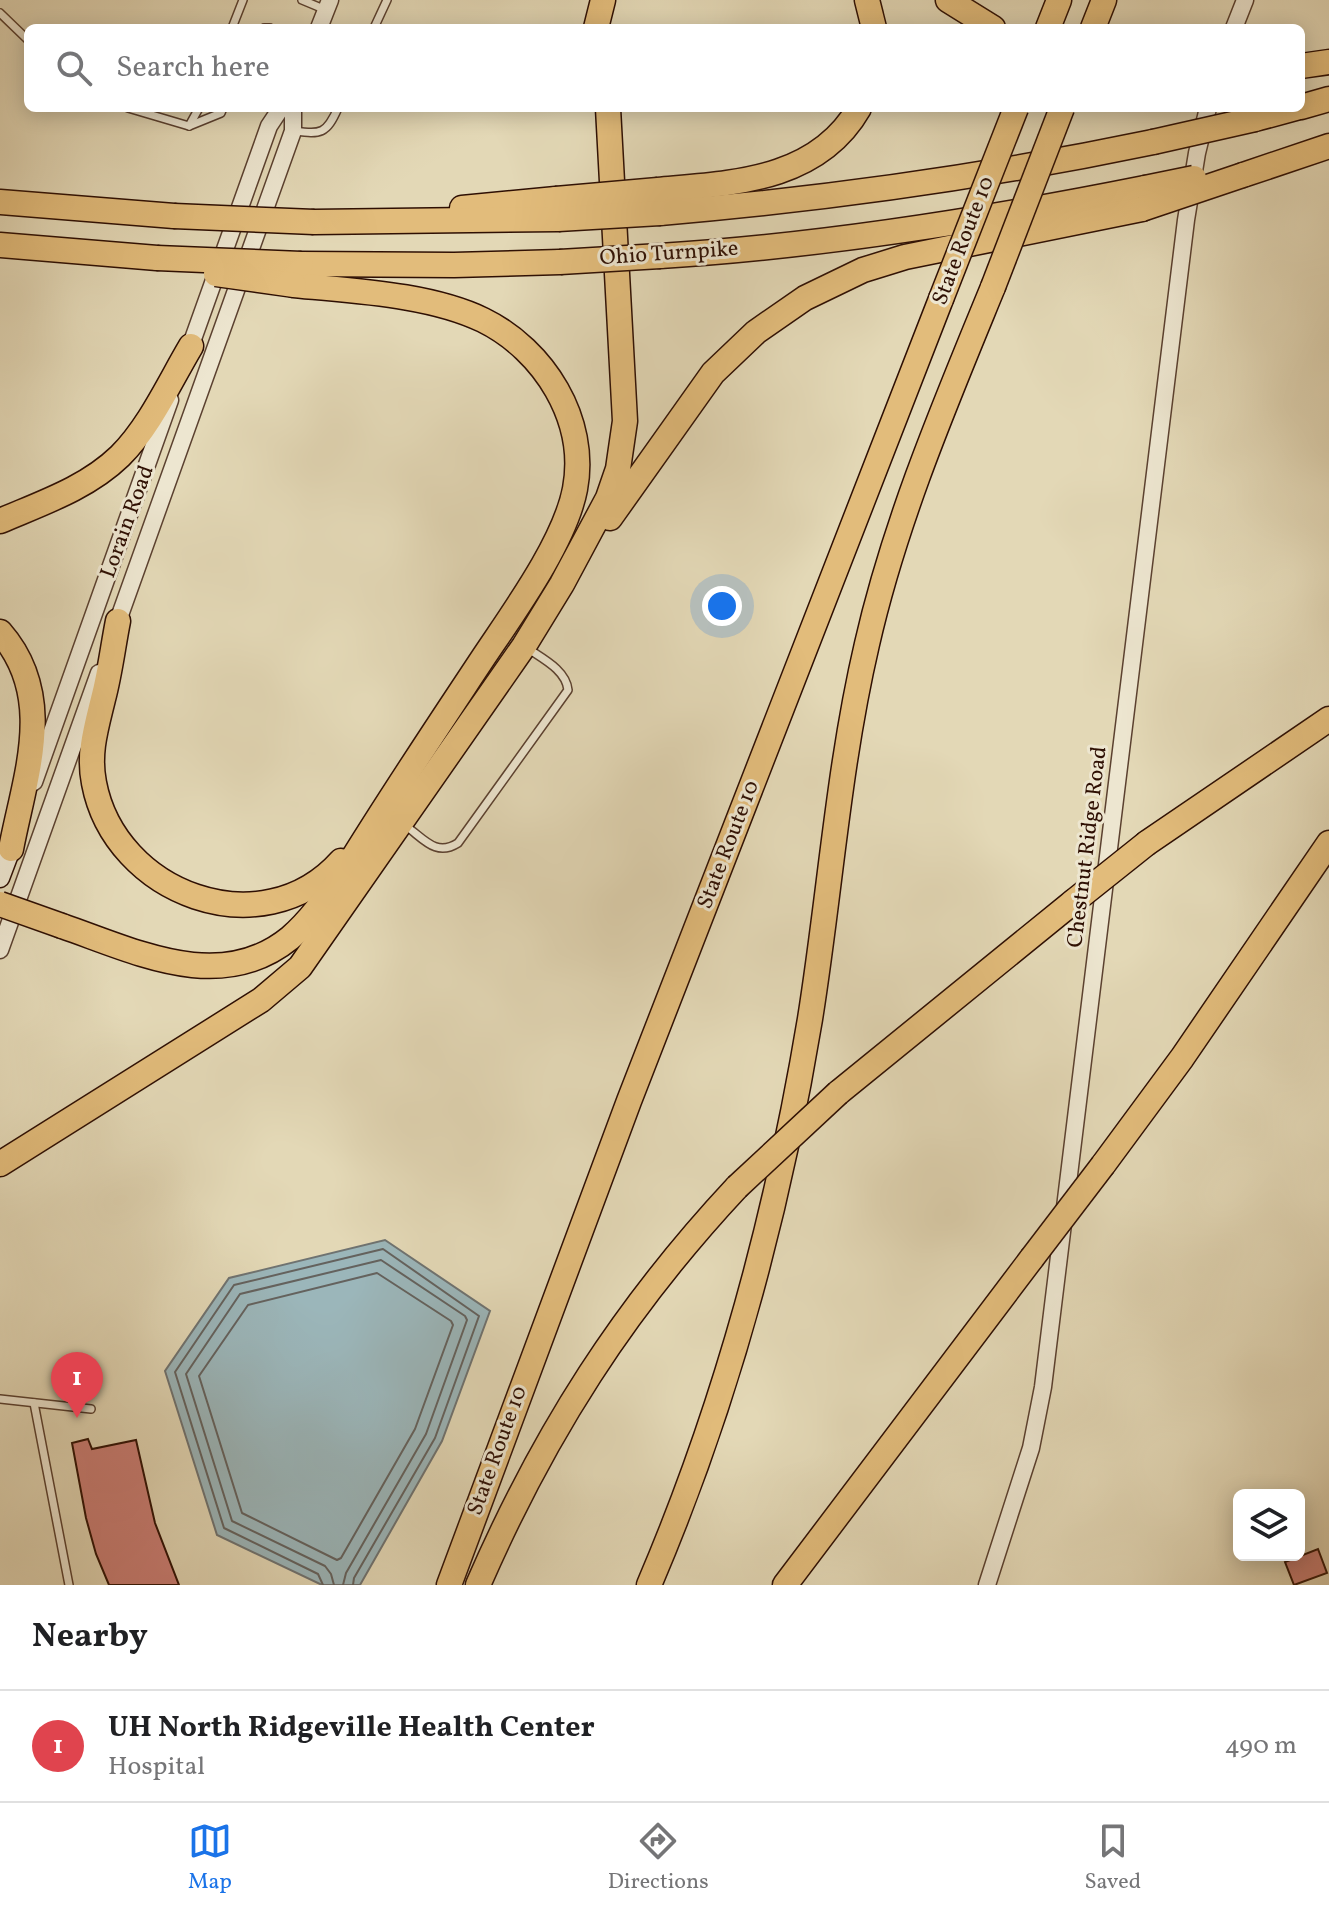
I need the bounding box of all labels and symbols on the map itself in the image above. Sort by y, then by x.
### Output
street label: State Route 10 [925,172,1003,310]
street label: Ohio Turnpike [599,234,739,274]
street label: Lorain Road [93,461,163,583]
your location [702,586,742,626]
street label: Chestnut Ridge Road [1060,745,1116,949]
street label: State Route 10 [690,776,768,914]
pin: 1 [51,1352,103,1418]
street label: State Route 10 [460,1382,536,1520]

